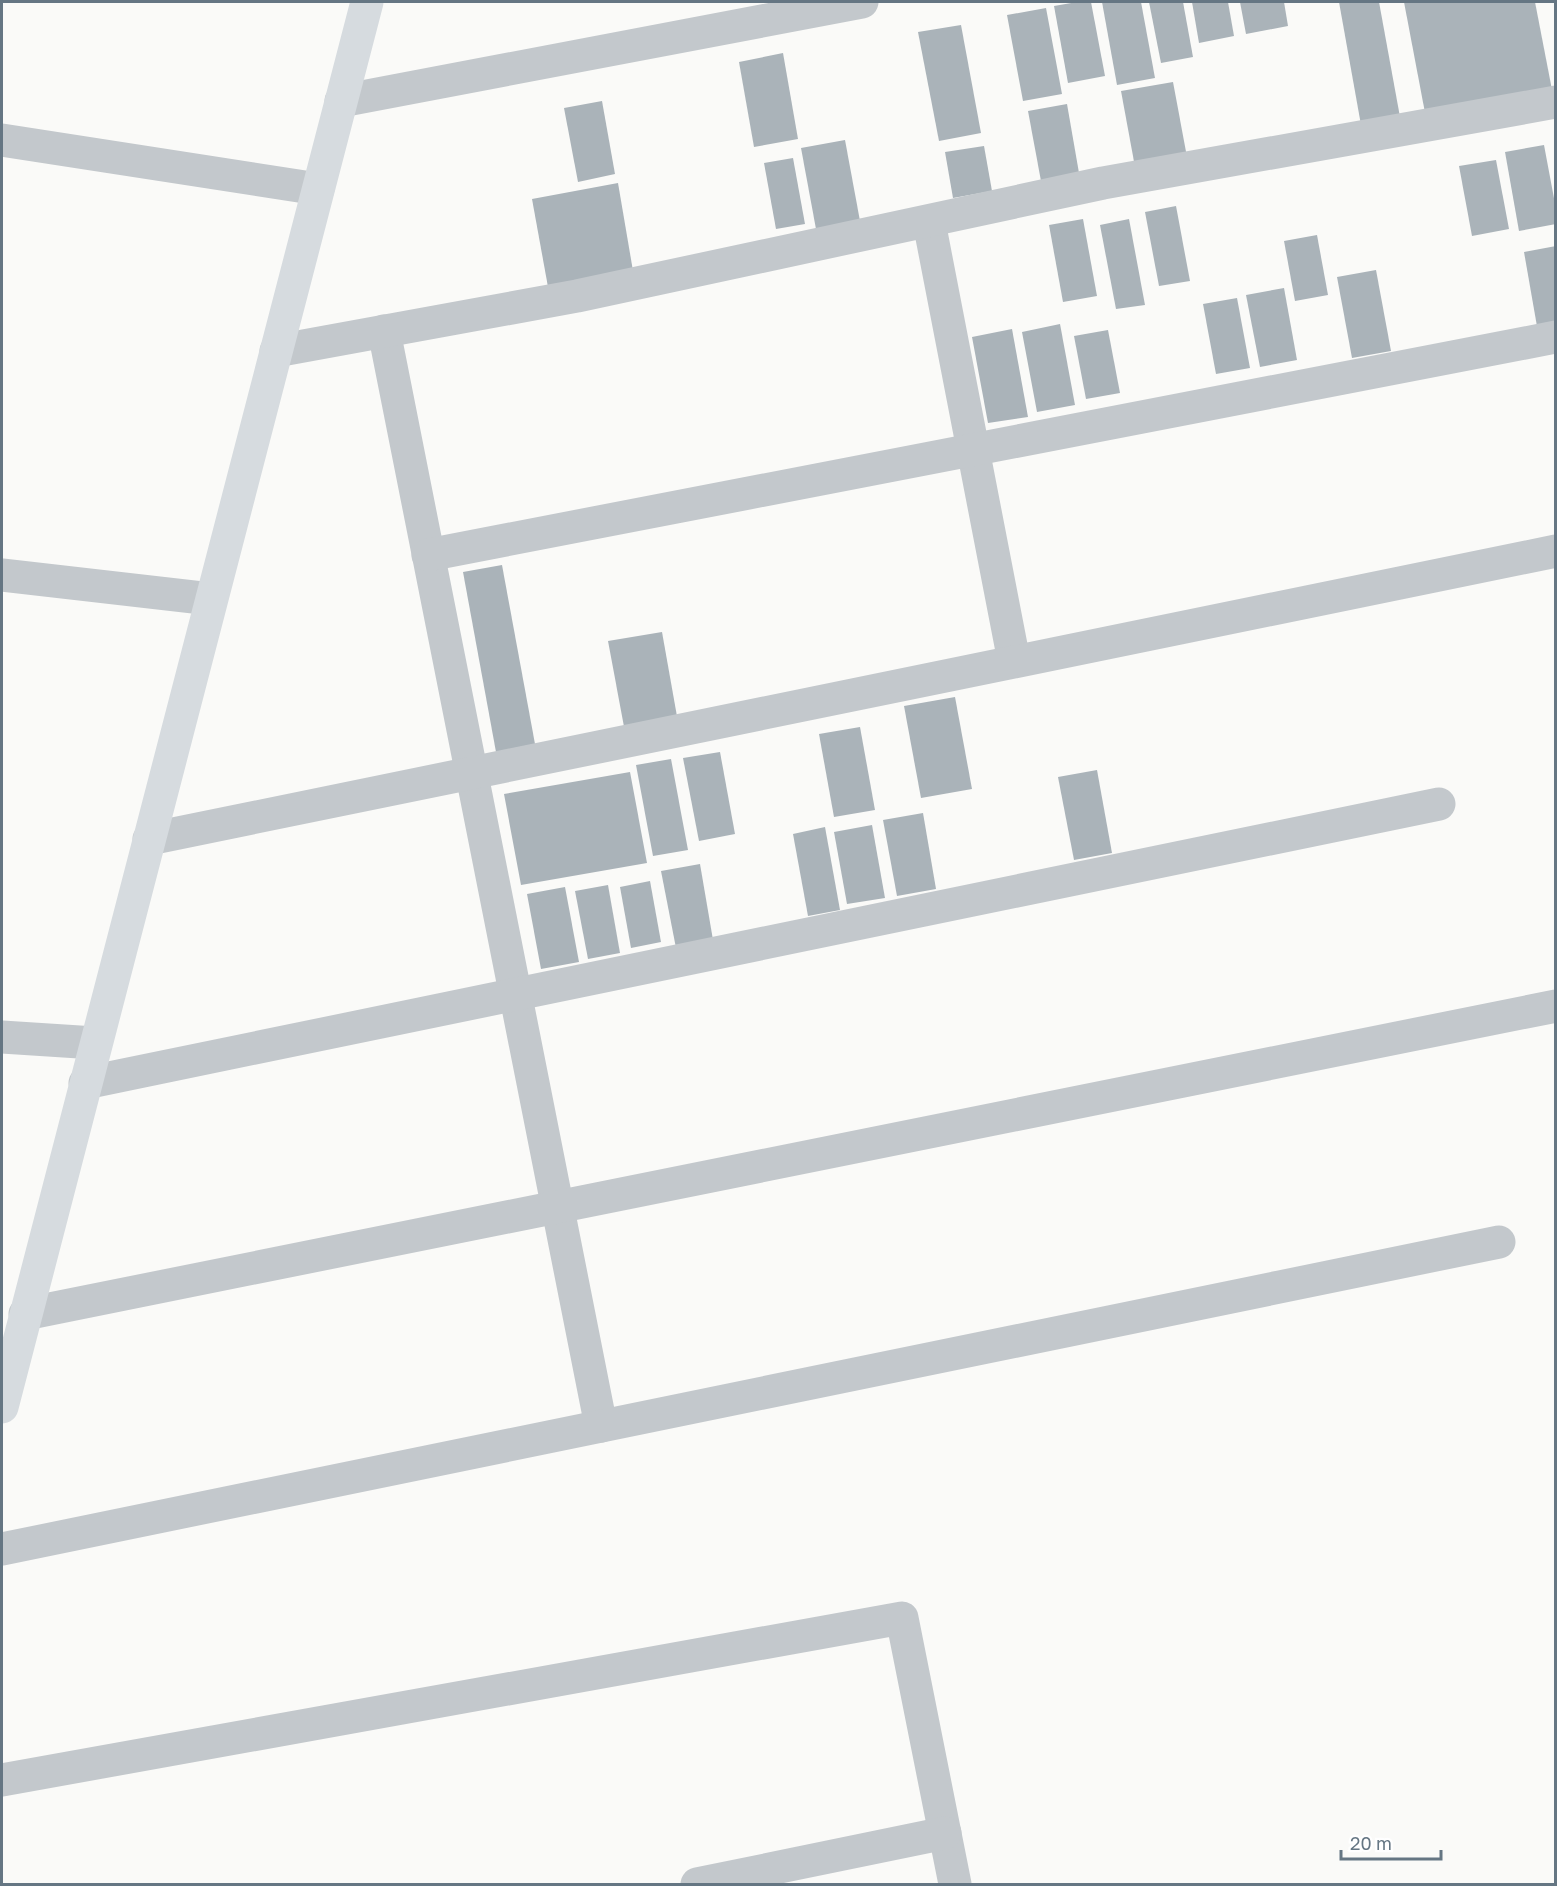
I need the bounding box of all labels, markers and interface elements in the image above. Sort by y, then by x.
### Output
scale bar [1341,1823,1442,1861]
text: 20 m [1350,1832,1392,1854]

